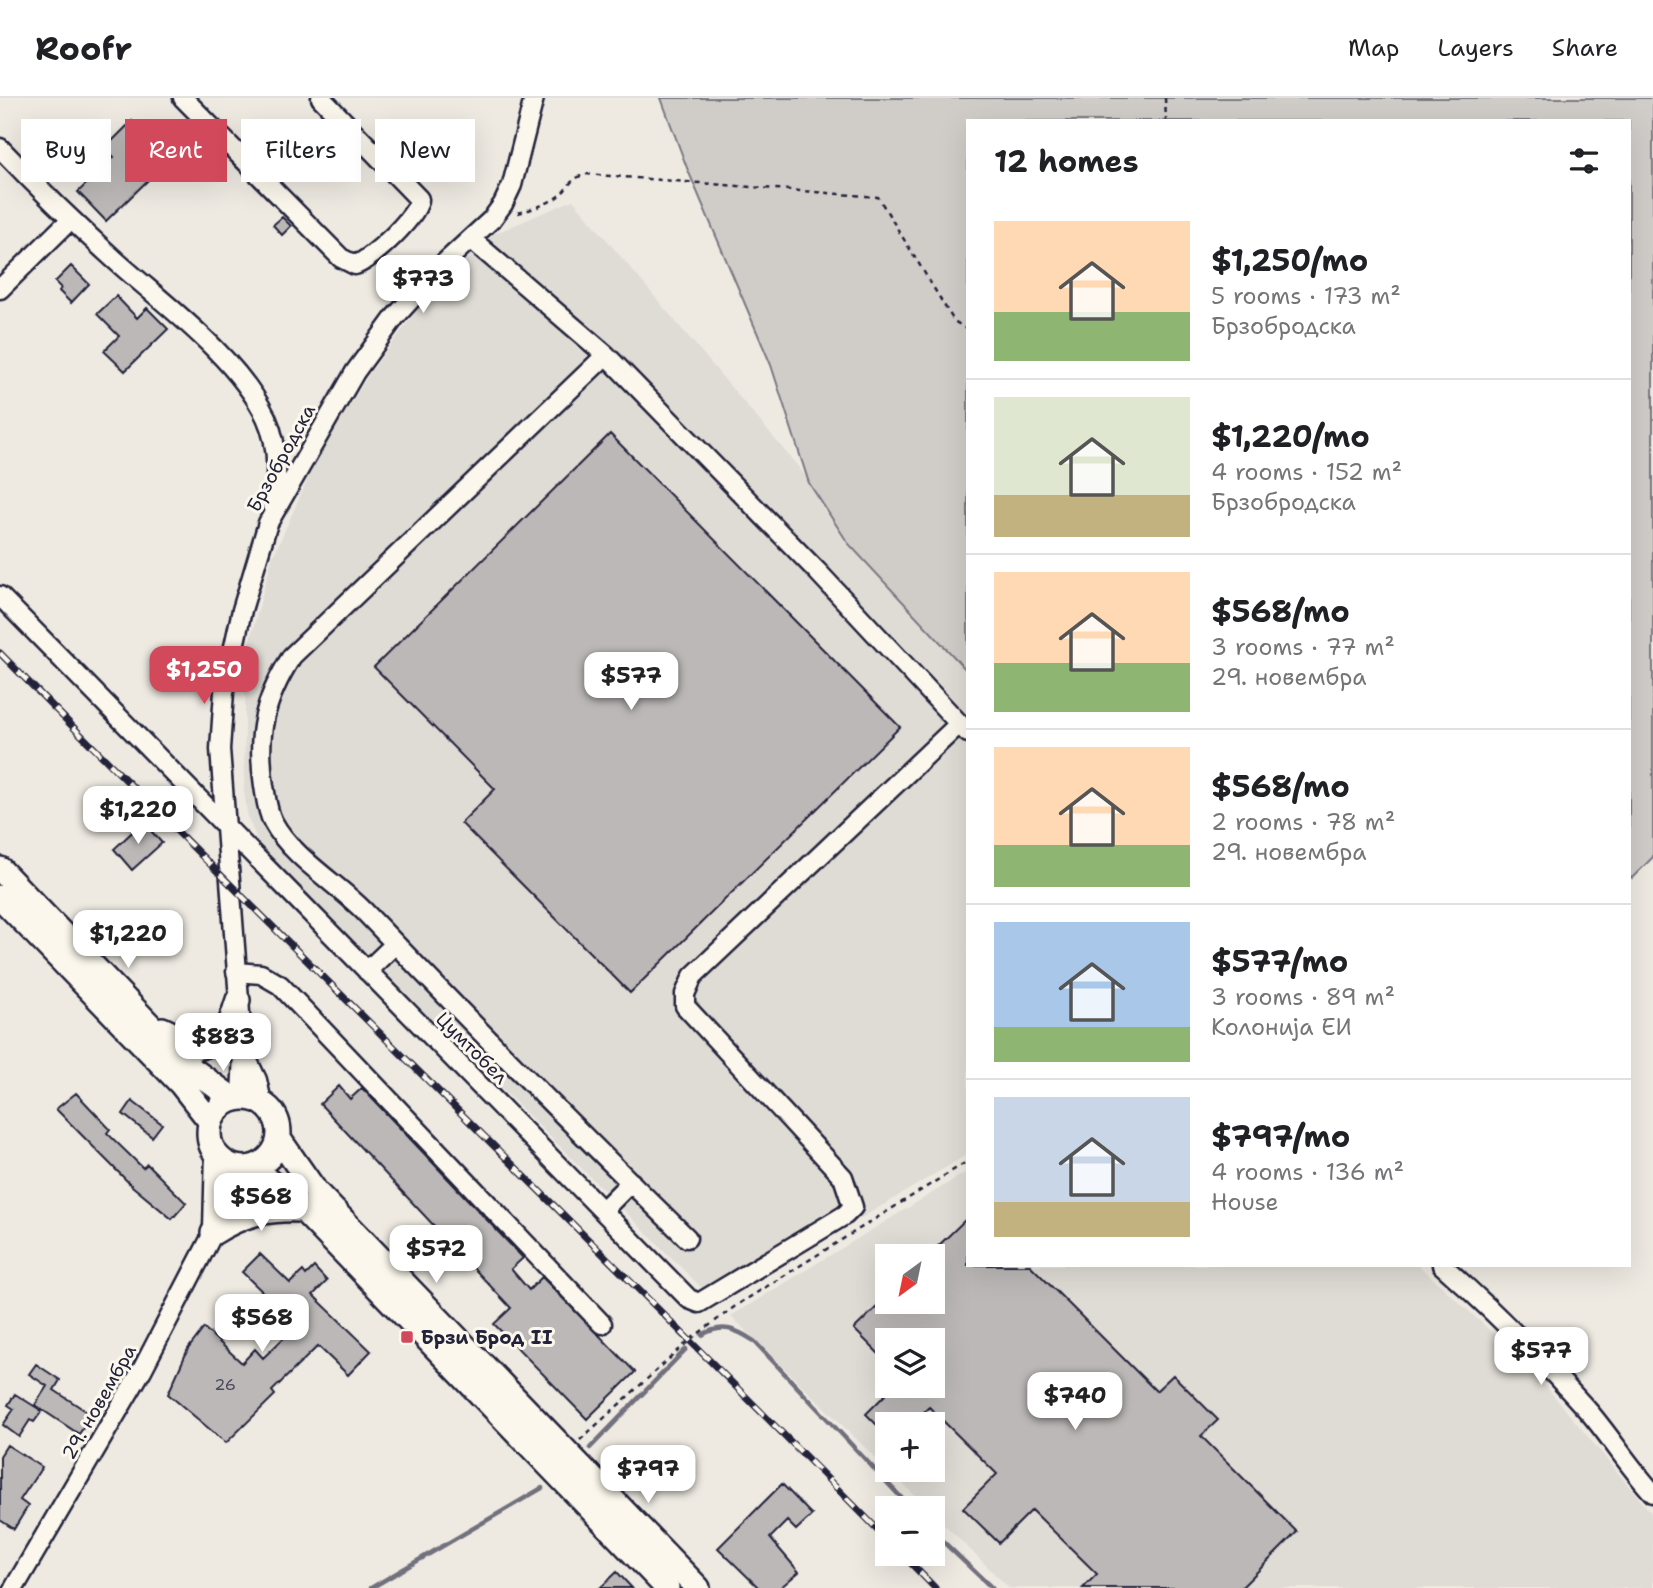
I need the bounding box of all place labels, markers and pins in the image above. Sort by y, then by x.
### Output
pin: $773 [382,256,464,315]
pin: $1,250 [147,646,261,706]
pin: $577 [590,652,672,712]
pin: $1,220 [81,786,195,846]
pin: $1,220 [71,910,185,970]
pin: $883 [182,1014,264,1073]
pin: $568 [220,1174,302,1233]
pin: $572 [395,1226,477,1285]
pin: $568 [221,1294,303,1354]
place label: Брзи Брод II [421,1325,553,1350]
pin: $577 [1500,1328,1582,1387]
marker: Брзи Брод II [399,1329,415,1345]
pin: $740 [1034,1372,1116,1432]
pin: $797 [607,1446,689,1505]

